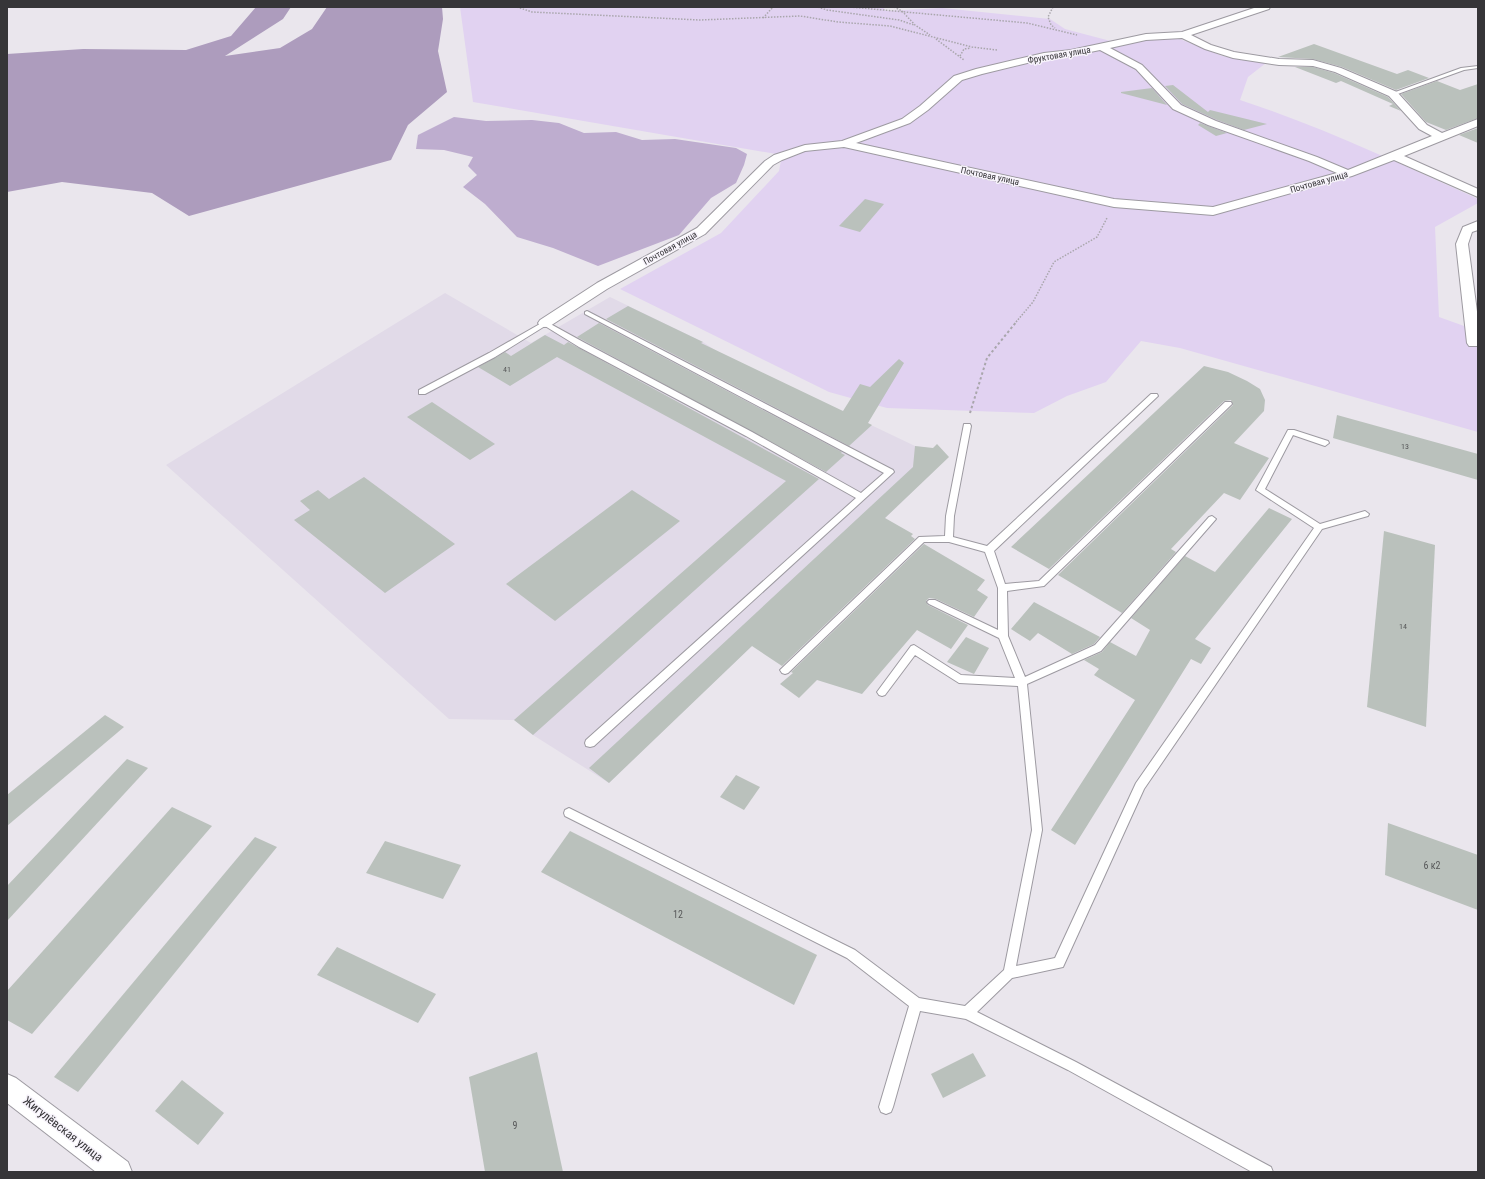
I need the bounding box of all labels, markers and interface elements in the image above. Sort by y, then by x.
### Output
street label: Фруктовая улица [1027,45,1091,65]
street label: Почтовая улица [960,165,1020,187]
street label: Почтовая улица [1289,169,1349,195]
street label: Почтовая улица [642,229,698,267]
house number: 41 [503,365,511,374]
house number: 13 [1401,442,1409,451]
house number: 14 [1399,622,1407,631]
house number: 6 к2 [1424,860,1441,871]
house number: 12 [673,909,683,920]
street label: Жигулёвская улица [20,1094,106,1165]
house number: 9 [513,1120,518,1131]

